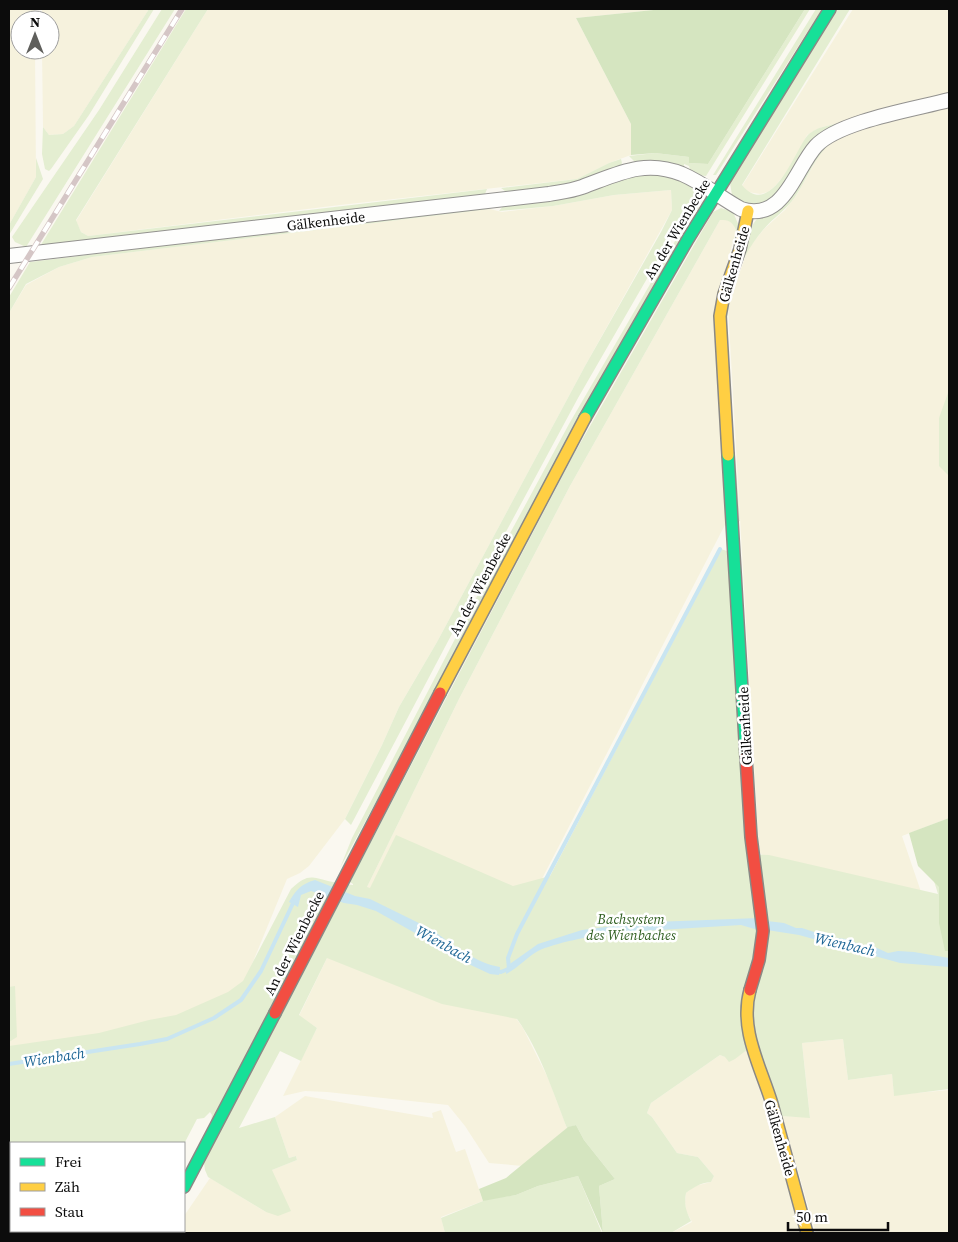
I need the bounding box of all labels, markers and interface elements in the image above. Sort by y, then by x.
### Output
north arrow [10,10,60,60]
text: N [30,12,40,32]
street label: An der Wienbecke [639,175,715,283]
street label: Gälkenheide [286,206,366,236]
street label: Gälkenheide [714,223,754,305]
street label: An der Wienbecke [444,529,516,639]
street label: Gälkenheide [733,686,757,766]
street label: An der Wienbecke [259,888,329,998]
park label: Bachsystem des Wienbaches [586,909,677,945]
water label: Wienbach [412,920,476,968]
water label: Wienbach [813,927,877,961]
water label: Wienbach [22,1042,86,1072]
street label: Gälkenheide [760,1097,800,1179]
legend [10,1142,185,1232]
text: Frei [55,1151,82,1172]
text: Zäh [55,1176,80,1197]
scale bar [788,1200,888,1232]
text: Stau [55,1201,84,1222]
text: 50 m [796,1206,828,1227]

